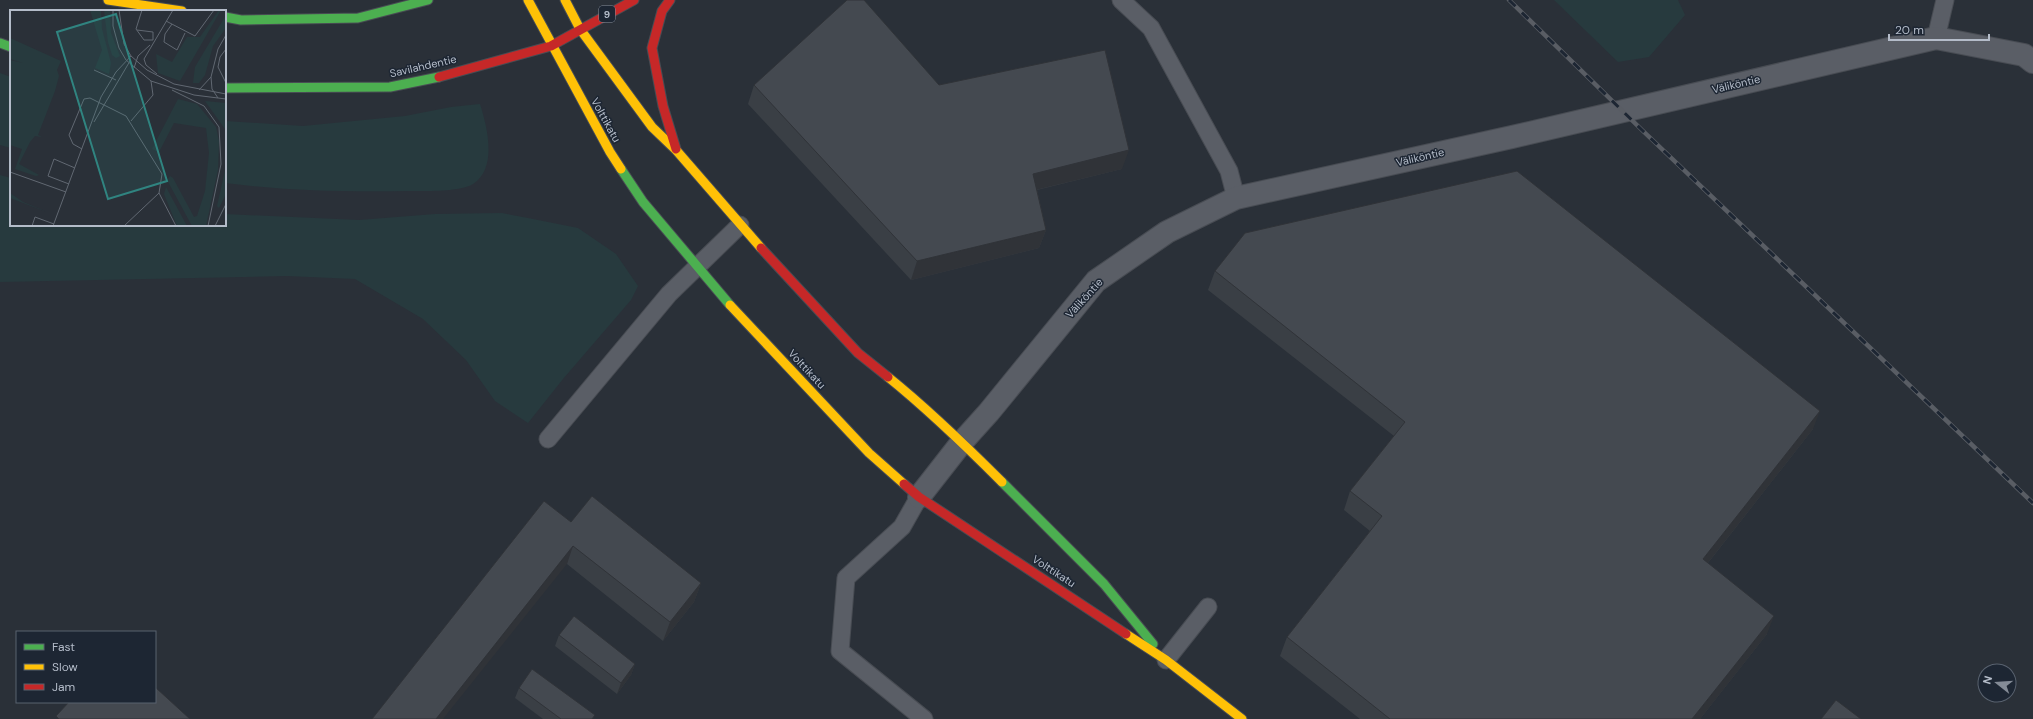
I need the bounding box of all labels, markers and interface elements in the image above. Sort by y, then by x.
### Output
road number: 9 [599,6,615,22]
inset map [10,10,226,226]
scale bar [1889,16,1989,42]
text: 20 m [1895,22,1924,38]
street label: Savilahdentie [388,52,458,80]
street label: Väliköntie [1711,72,1761,96]
street label: Volttikatu [588,95,624,145]
street label: Väliköntie [1395,145,1445,169]
street label: Väliköntie [1062,275,1106,321]
street label: Volttikatu [785,346,829,392]
street label: Volttikatu [1030,552,1078,590]
legend [16,631,156,703]
text: Fast [52,639,75,655]
text: Slow [52,659,78,675]
north arrow [1977,663,2017,703]
text: N [1980,674,1995,686]
text: Jam [52,679,75,695]

